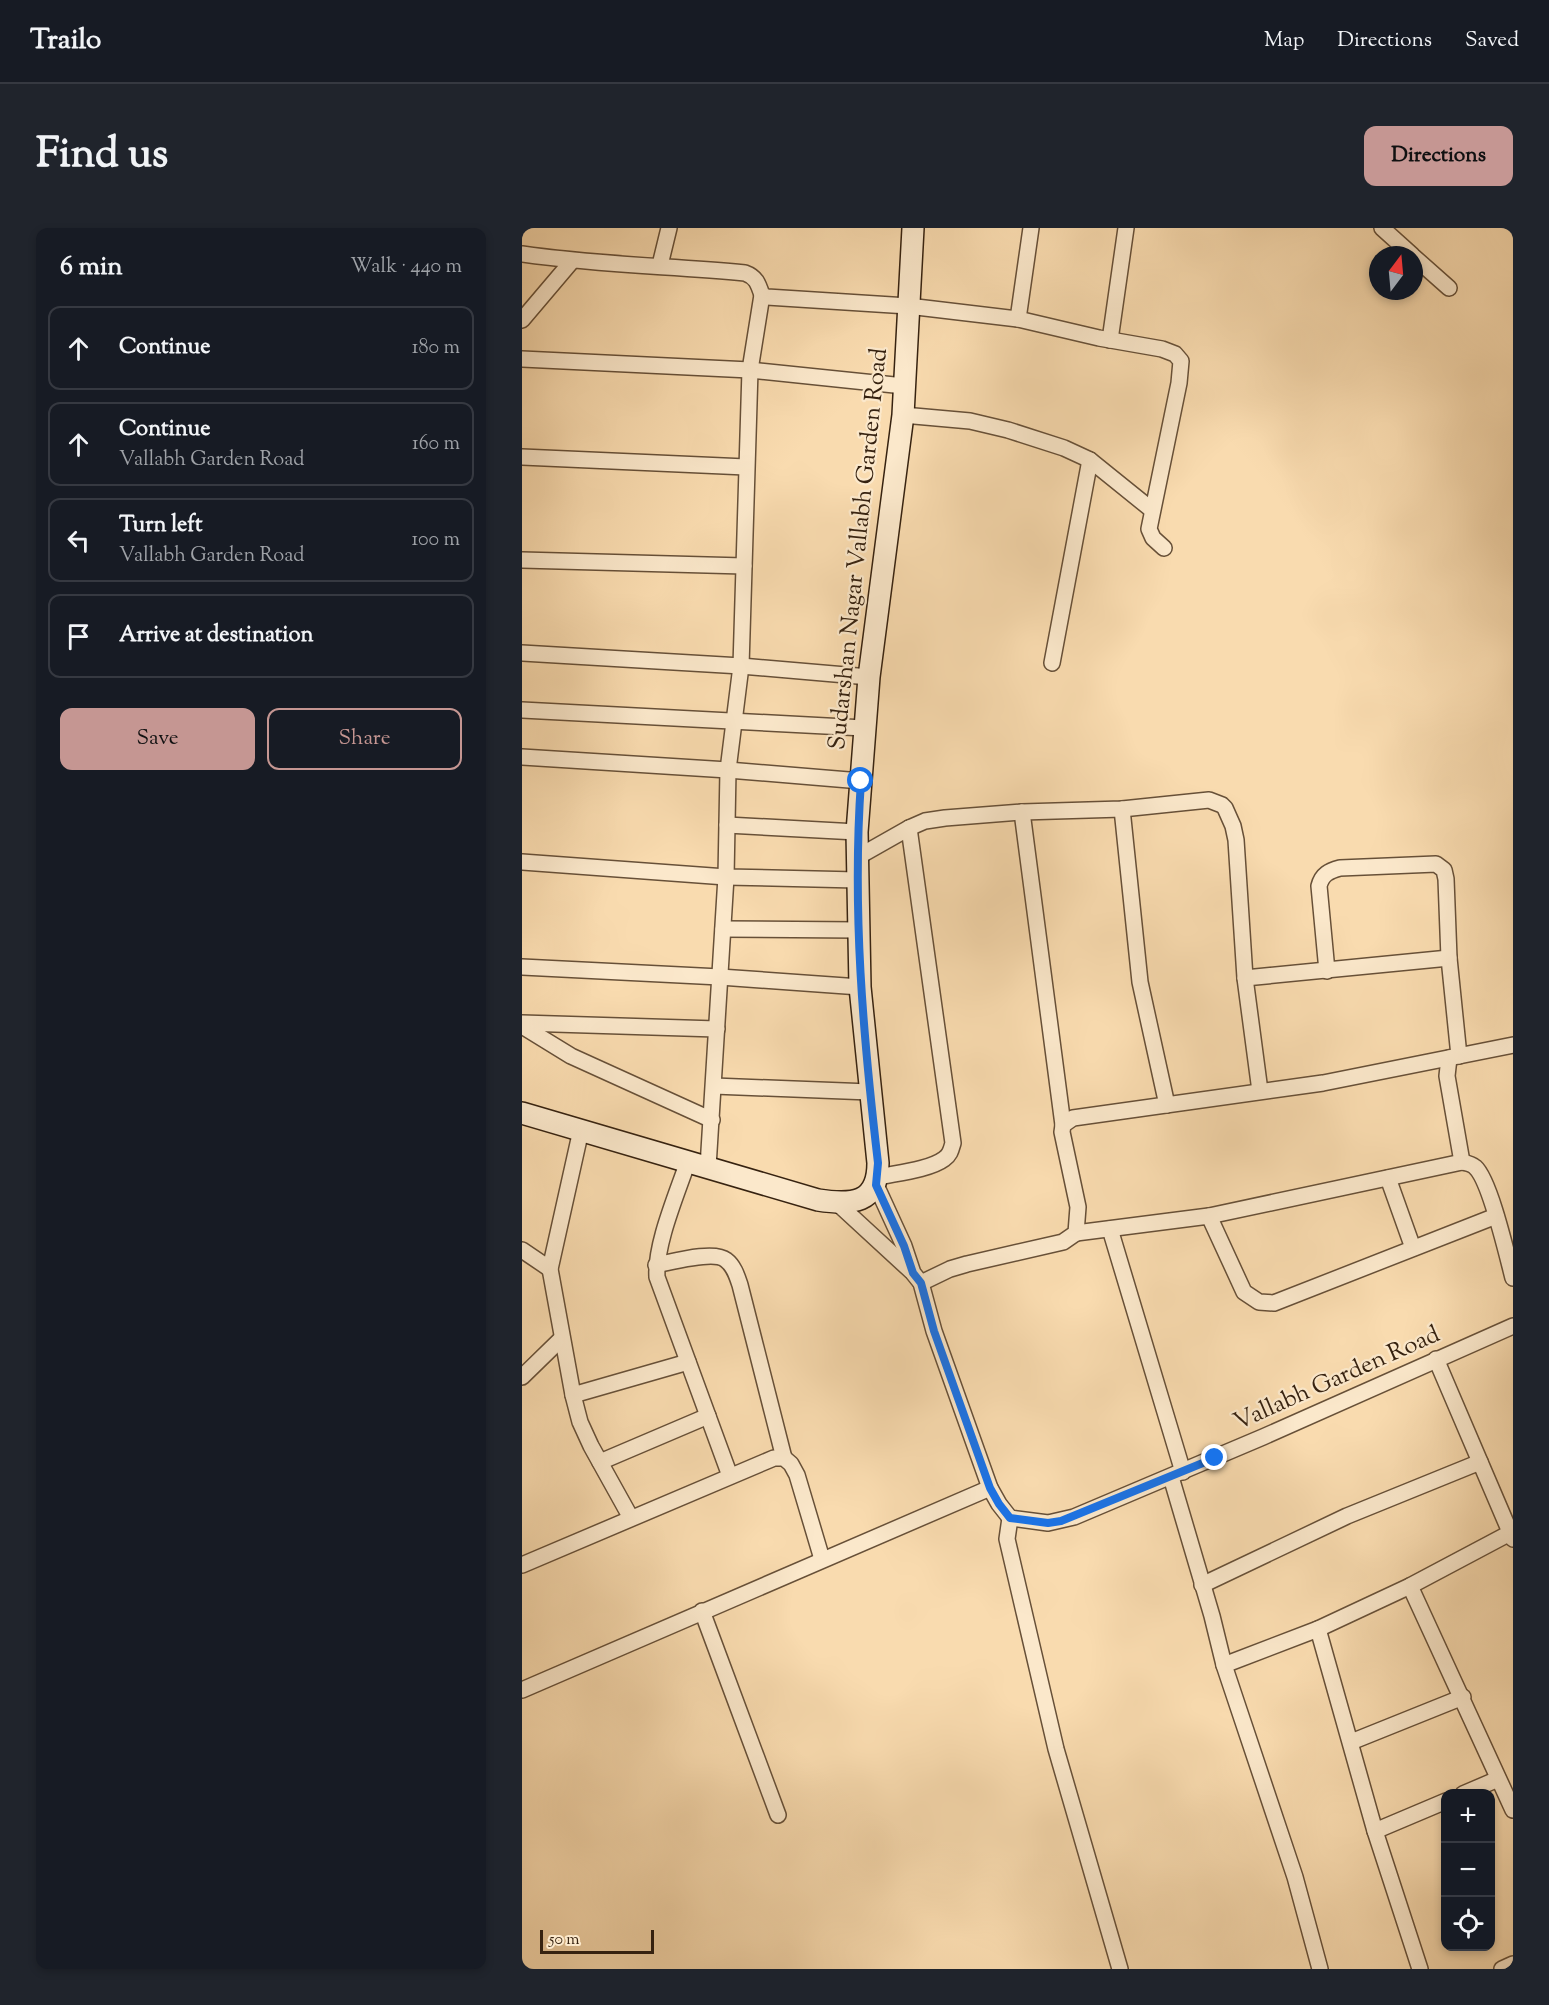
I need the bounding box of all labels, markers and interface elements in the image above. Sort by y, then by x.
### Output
text: Trailo [30,21,101,61]
text: Map [1264,26,1304,56]
text: Directions [1337,26,1432,56]
text: Saved [1465,26,1519,56]
text: Find us [36,126,168,186]
button: Directions [1364,126,1513,186]
north arrow [1369,246,1423,300]
text: 6 min [60,249,123,286]
text: Walk · 440 m [350,253,462,282]
icon: ahead [62,332,95,365]
text: Continue [119,332,210,364]
text: 180 m [412,334,460,363]
street label: Sudarshan Nagar Vallabh Garden Road [821,346,897,752]
text: Continue [119,414,210,446]
icon: ahead [62,428,95,461]
text: 160 m [412,430,460,459]
text: Vallabh Garden Road [119,446,304,475]
text: Turn left [119,510,202,542]
icon: left [62,524,95,557]
text: 100 m [411,526,460,555]
text: Vallabh Garden Road [119,542,304,571]
icon: arrive [62,620,95,653]
text: Arrive at destination [119,620,314,652]
button: Save [60,708,255,770]
button: Share [267,708,462,770]
route start [847,767,873,793]
street label: Vallabh Garden Road [1228,1318,1446,1440]
route end [1201,1444,1227,1470]
map controls [1441,1789,1495,1951]
button: + [1441,1789,1495,1843]
button: − [1441,1843,1495,1897]
button: locate [1441,1897,1495,1951]
scale bar [540,1927,654,1954]
text: 50 m [549,1929,580,1952]

